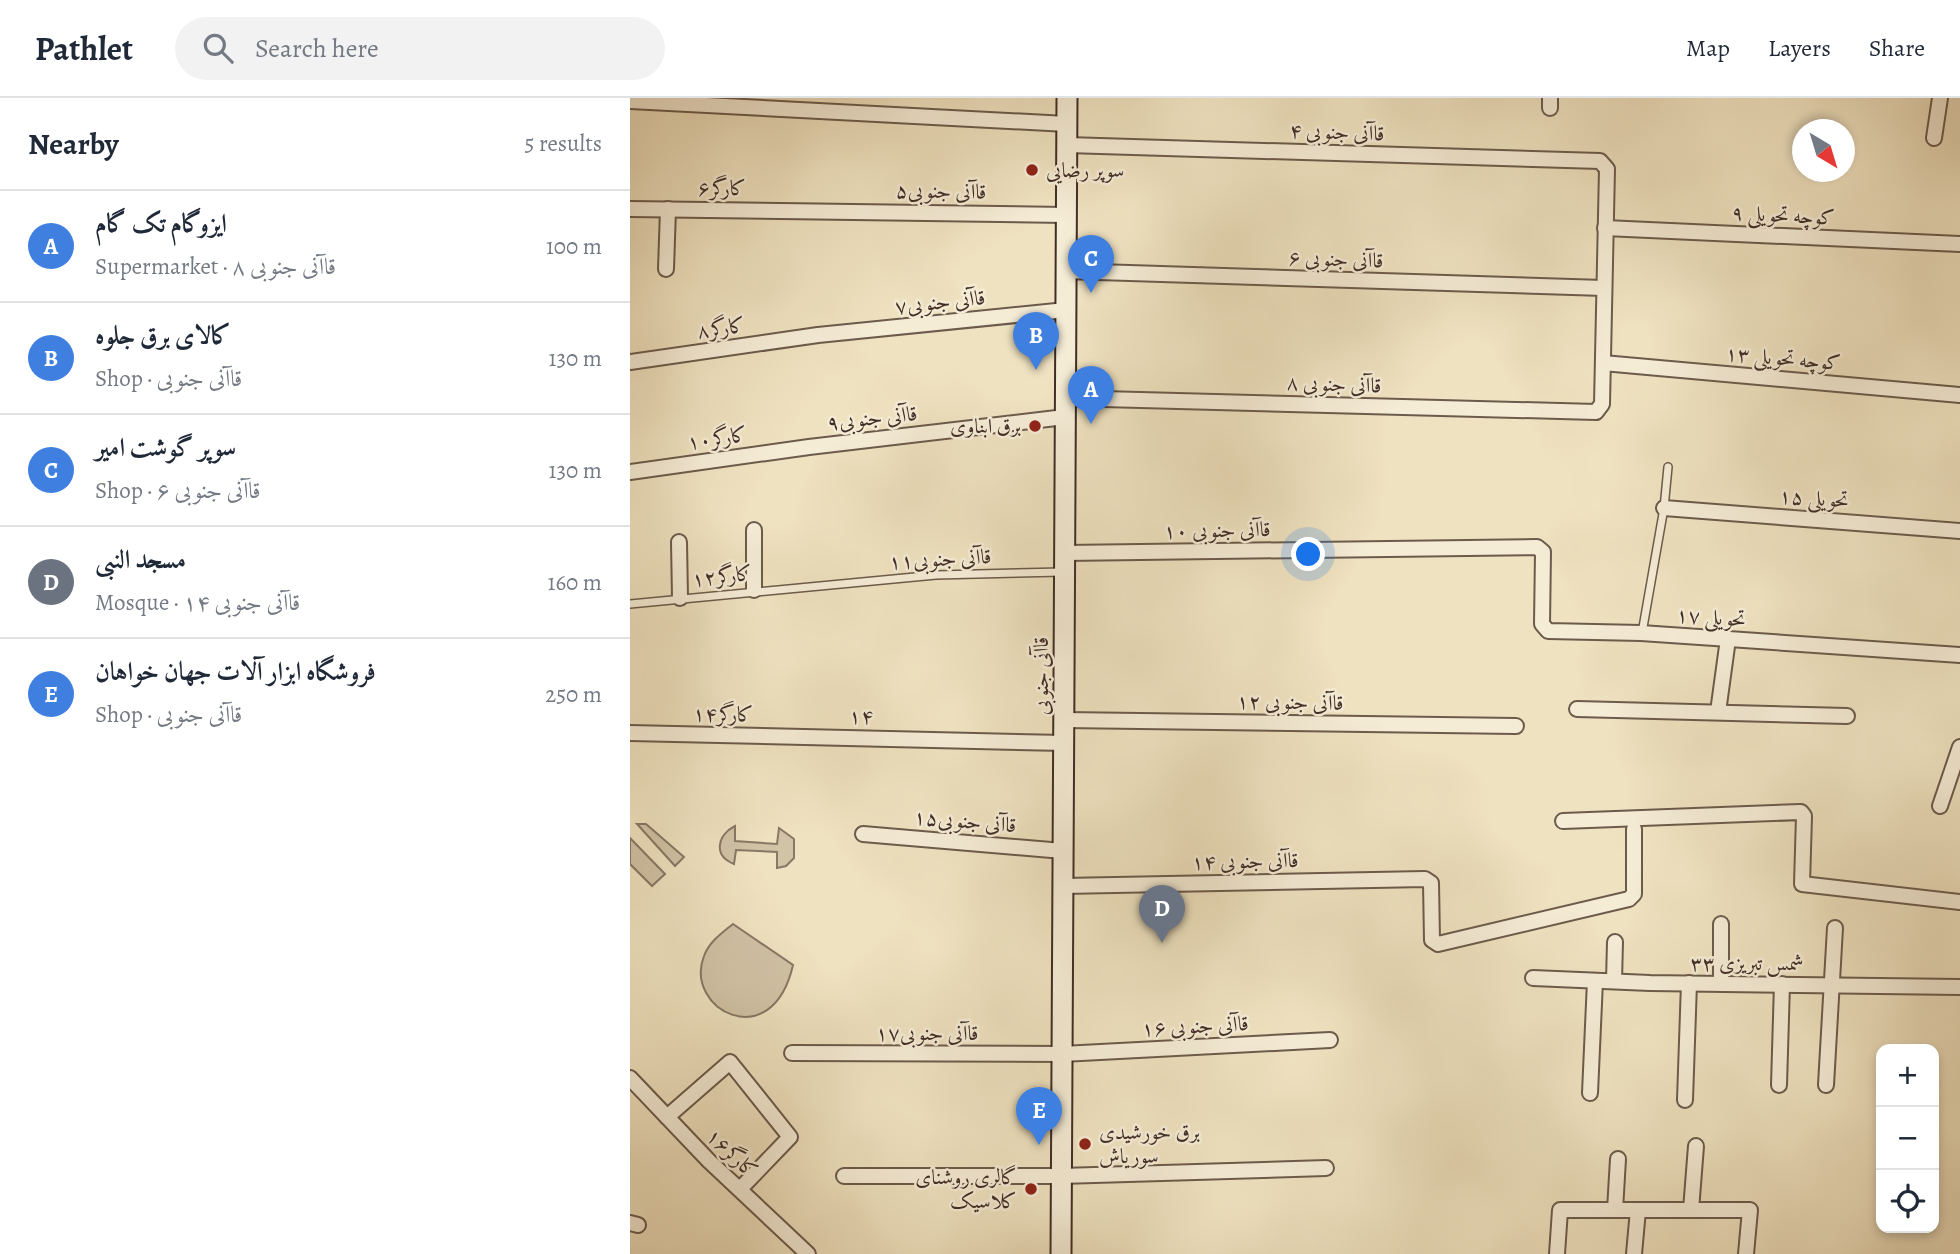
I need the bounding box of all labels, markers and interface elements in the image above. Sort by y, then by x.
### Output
search box [175,17,665,80]
text: Pathlet [35,26,133,71]
icon: search [199,29,237,67]
text: Search here [255,31,379,66]
text: Map [1686,32,1730,64]
text: Layers [1768,32,1831,64]
text: Share [1869,32,1925,64]
street label: قاآنی جنوبی ۴ [1289,116,1385,149]
north arrow [1792,119,1855,182]
text: Nearby [28,124,119,164]
text: 5 results [525,128,602,159]
place label: سوپر رضایی [1046,156,1124,184]
marker: سوپر رضایی [1024,162,1040,178]
street label: کارگر۶ [698,174,746,202]
street label: قاآنی جنوبی۵ [895,176,987,207]
street label: کوچه تحویلی ۹ [1730,198,1835,234]
text: ایزوگام تک گام [95,206,227,241]
text: A [44,231,58,262]
text: 100 m [546,231,602,262]
pin: C [1068,235,1114,293]
street label: قاآنی جنوبی ۶ [1288,243,1384,276]
text: Supermarket · قاآنی جنوبی ۸ [95,251,336,282]
street label: قاآنی جنوبی۷ [893,283,987,322]
street label: کارگر۸ [695,311,747,345]
pin: B [1013,312,1059,370]
text: کالای برق جلوه [95,318,231,353]
street label: کوچه تحویلی ۱۳ [1724,339,1842,379]
text: B [44,343,58,374]
text: 130 m [549,343,602,374]
text: Shop · قاآنی جنوبی [95,363,242,394]
pin: A [1068,366,1114,424]
street label: قاآنی جنوبی ۸ [1286,368,1382,401]
street label: قاآنی جنوبی۹ [825,399,919,438]
place label: برق ابناوی [950,412,1021,440]
marker: برق ابناوی [1027,418,1043,434]
street label: کارگر۱۰ [685,420,749,456]
text: سوپر گوشت امیر [95,430,236,465]
text: C [44,455,58,486]
text: 130 m [549,455,602,486]
text: Shop · قاآنی جنوبی ۶ [95,475,260,506]
street label: تحویلی ۱۵ [1778,482,1850,516]
street label: قاآنی جنوبی ۱۰ [1163,515,1271,546]
your location [1291,537,1325,571]
text: مسجد النبی [95,542,186,577]
street label: قاآنی جنوبی۱۱ [888,542,992,577]
street label: کارگر۱۲ [690,559,754,593]
text: D [43,567,59,598]
text: 160 m [548,567,602,598]
text: Mosque · قاآنی جنوبی ۱۴ [95,587,300,618]
street label: تحویلی ۱۷ [1675,601,1747,635]
street label: قاآنی جنوبی [1027,637,1056,715]
text: فروشگاه ابزار آلات جهان خواهان [95,654,376,689]
text: E [44,679,58,710]
text: 250 m [545,679,602,710]
street label: قاآنی جنوبی ۱۲ [1236,687,1344,718]
text: Shop · قاآنی جنوبی [95,699,242,730]
street label: کارگر۱۴ [692,699,754,729]
street label: ۱۴ [848,702,874,730]
street label: قاآنی جنوبی۱۵ [912,803,1018,840]
street label: قاآنی جنوبی ۱۴ [1191,846,1299,877]
pin: D [1139,885,1185,943]
street label: شمس تبریزی ۳۳ [1690,949,1804,977]
street label: قاآنی جنوبی ۱۶ [1141,1009,1249,1044]
street label: قاآنی جنوبی۱۷ [876,1019,979,1048]
map controls [1876,1044,1939,1233]
button: + [1876,1044,1939,1107]
pin: E [1016,1087,1062,1145]
button: − [1876,1107,1939,1170]
place label: برق خورشیدی سوریاش [1099,1118,1200,1170]
street label: کارگر۱۶ [700,1122,764,1184]
marker: برق خورشیدی سوریاش [1077,1136,1093,1152]
place label: گالری روشنای کلاسیک [915,1163,1017,1215]
button: locate [1876,1170,1939,1233]
marker: گالری روشنای کلاسیک [1023,1181,1039,1197]

